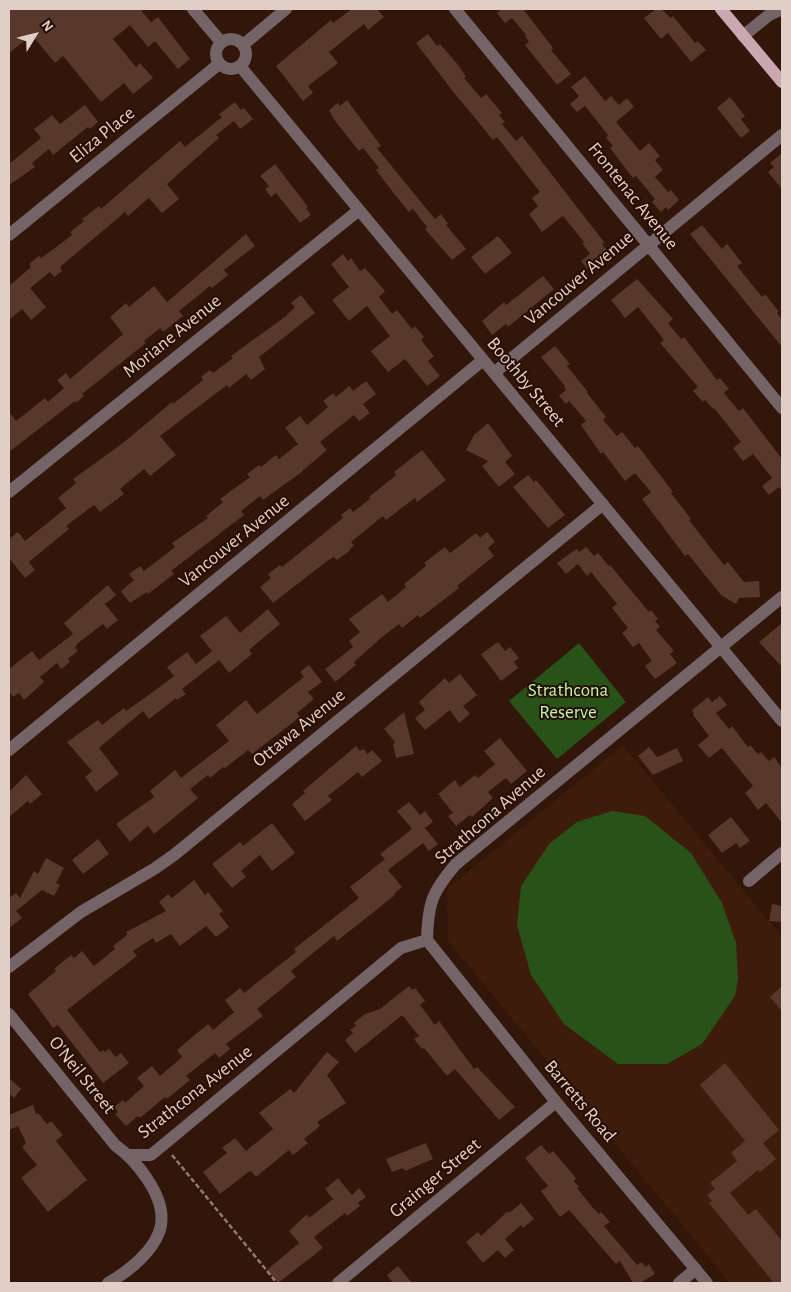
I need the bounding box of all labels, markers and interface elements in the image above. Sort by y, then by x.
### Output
north arrow [10,10,60,60]
text: N [39,18,56,34]
street label: Eliza Place [65,102,139,168]
street label: Frontenac Avenue [583,138,683,254]
street label: Vancouver Avenue [520,226,638,330]
street label: Moriane Avenue [118,289,226,383]
street label: Boothby Street [482,333,570,431]
street label: Vancouver Avenue [174,490,294,592]
park label: Strathcona Reserve [528,679,608,723]
street label: Ottawa Avenue [248,684,350,772]
street label: Strathcona Avenue [430,761,550,869]
street label: O'Neil Street [44,1032,120,1118]
street label: Strathcona Avenue [133,1040,257,1144]
street label: Barretts Road [539,1055,621,1147]
street label: Grainger Street [385,1133,485,1223]

